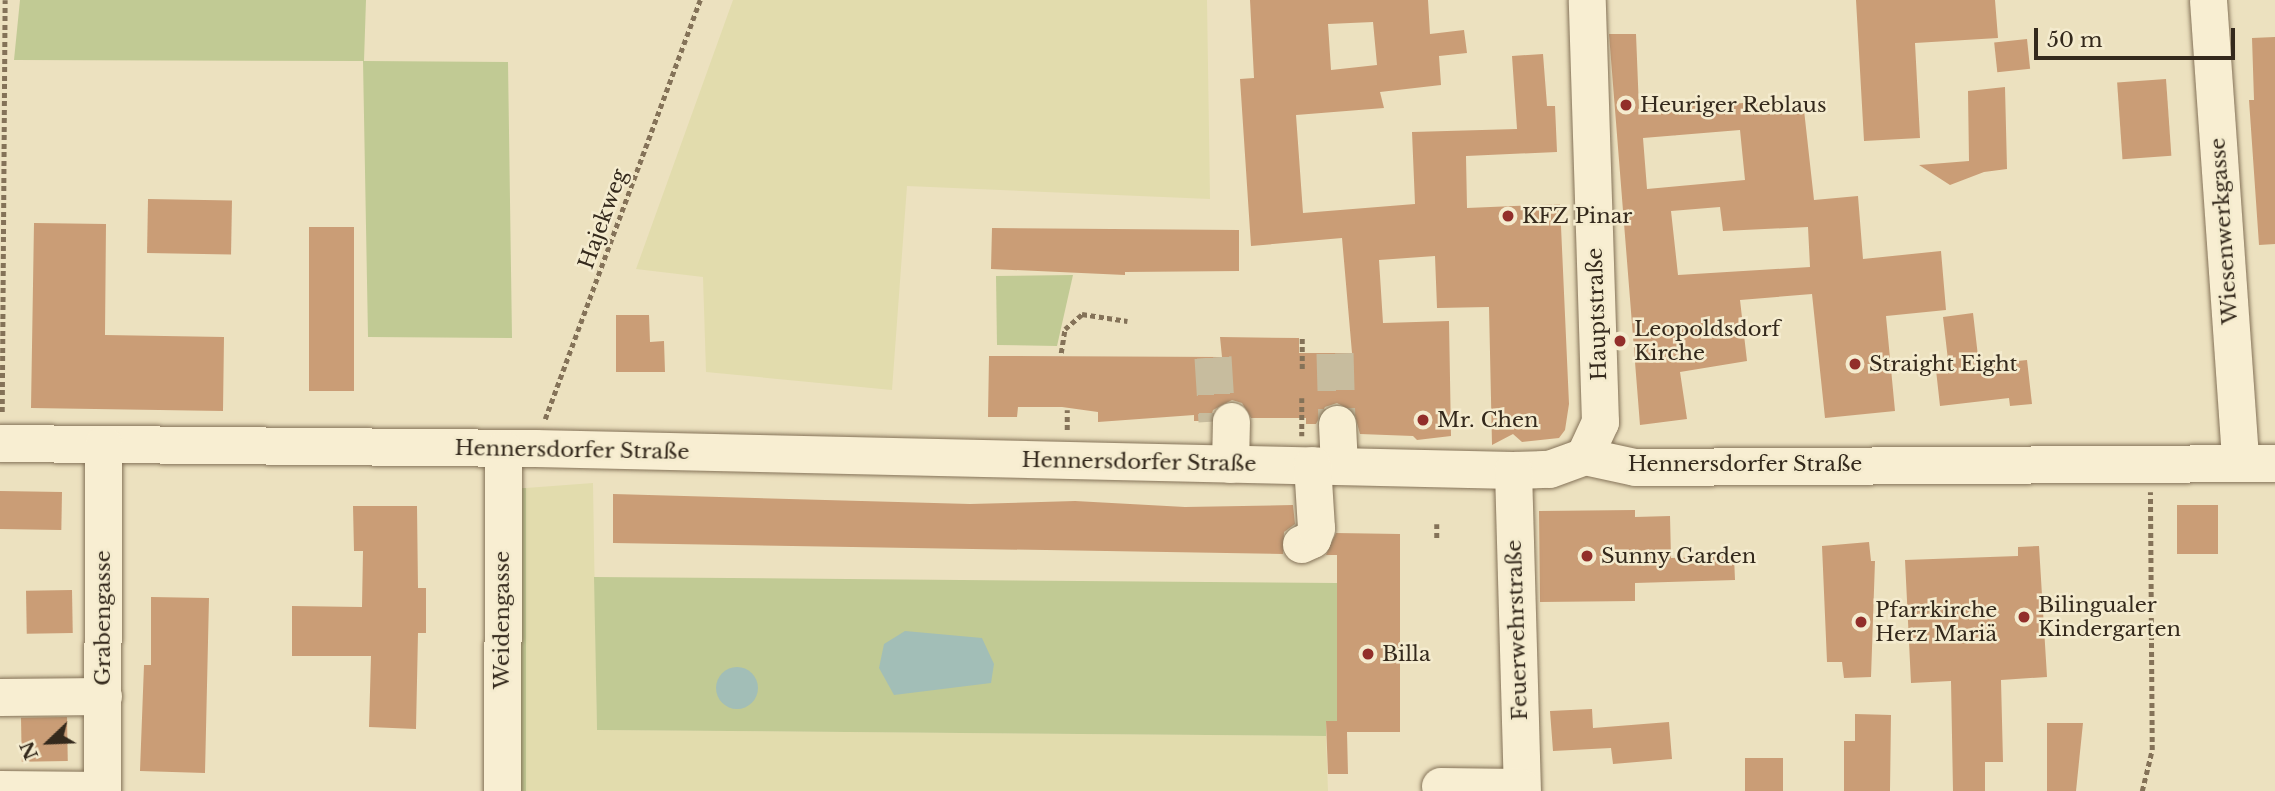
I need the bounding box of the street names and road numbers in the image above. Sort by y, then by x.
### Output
street label: Wiesenwerkgasse [2205,137,2243,325]
street label: Hajekweg [573,166,633,272]
street label: Hauptstraße [1582,247,1612,381]
street label: Hennersdorfer Straße [454,435,690,465]
street label: Hennersdorfer Straße [1021,447,1257,477]
street label: Hennersdorfer Straße [1627,451,1863,477]
street label: Feuerwehrstraße [1501,539,1533,721]
street label: Grabengasse [90,550,116,686]
street label: Weidengasse [489,551,515,689]

